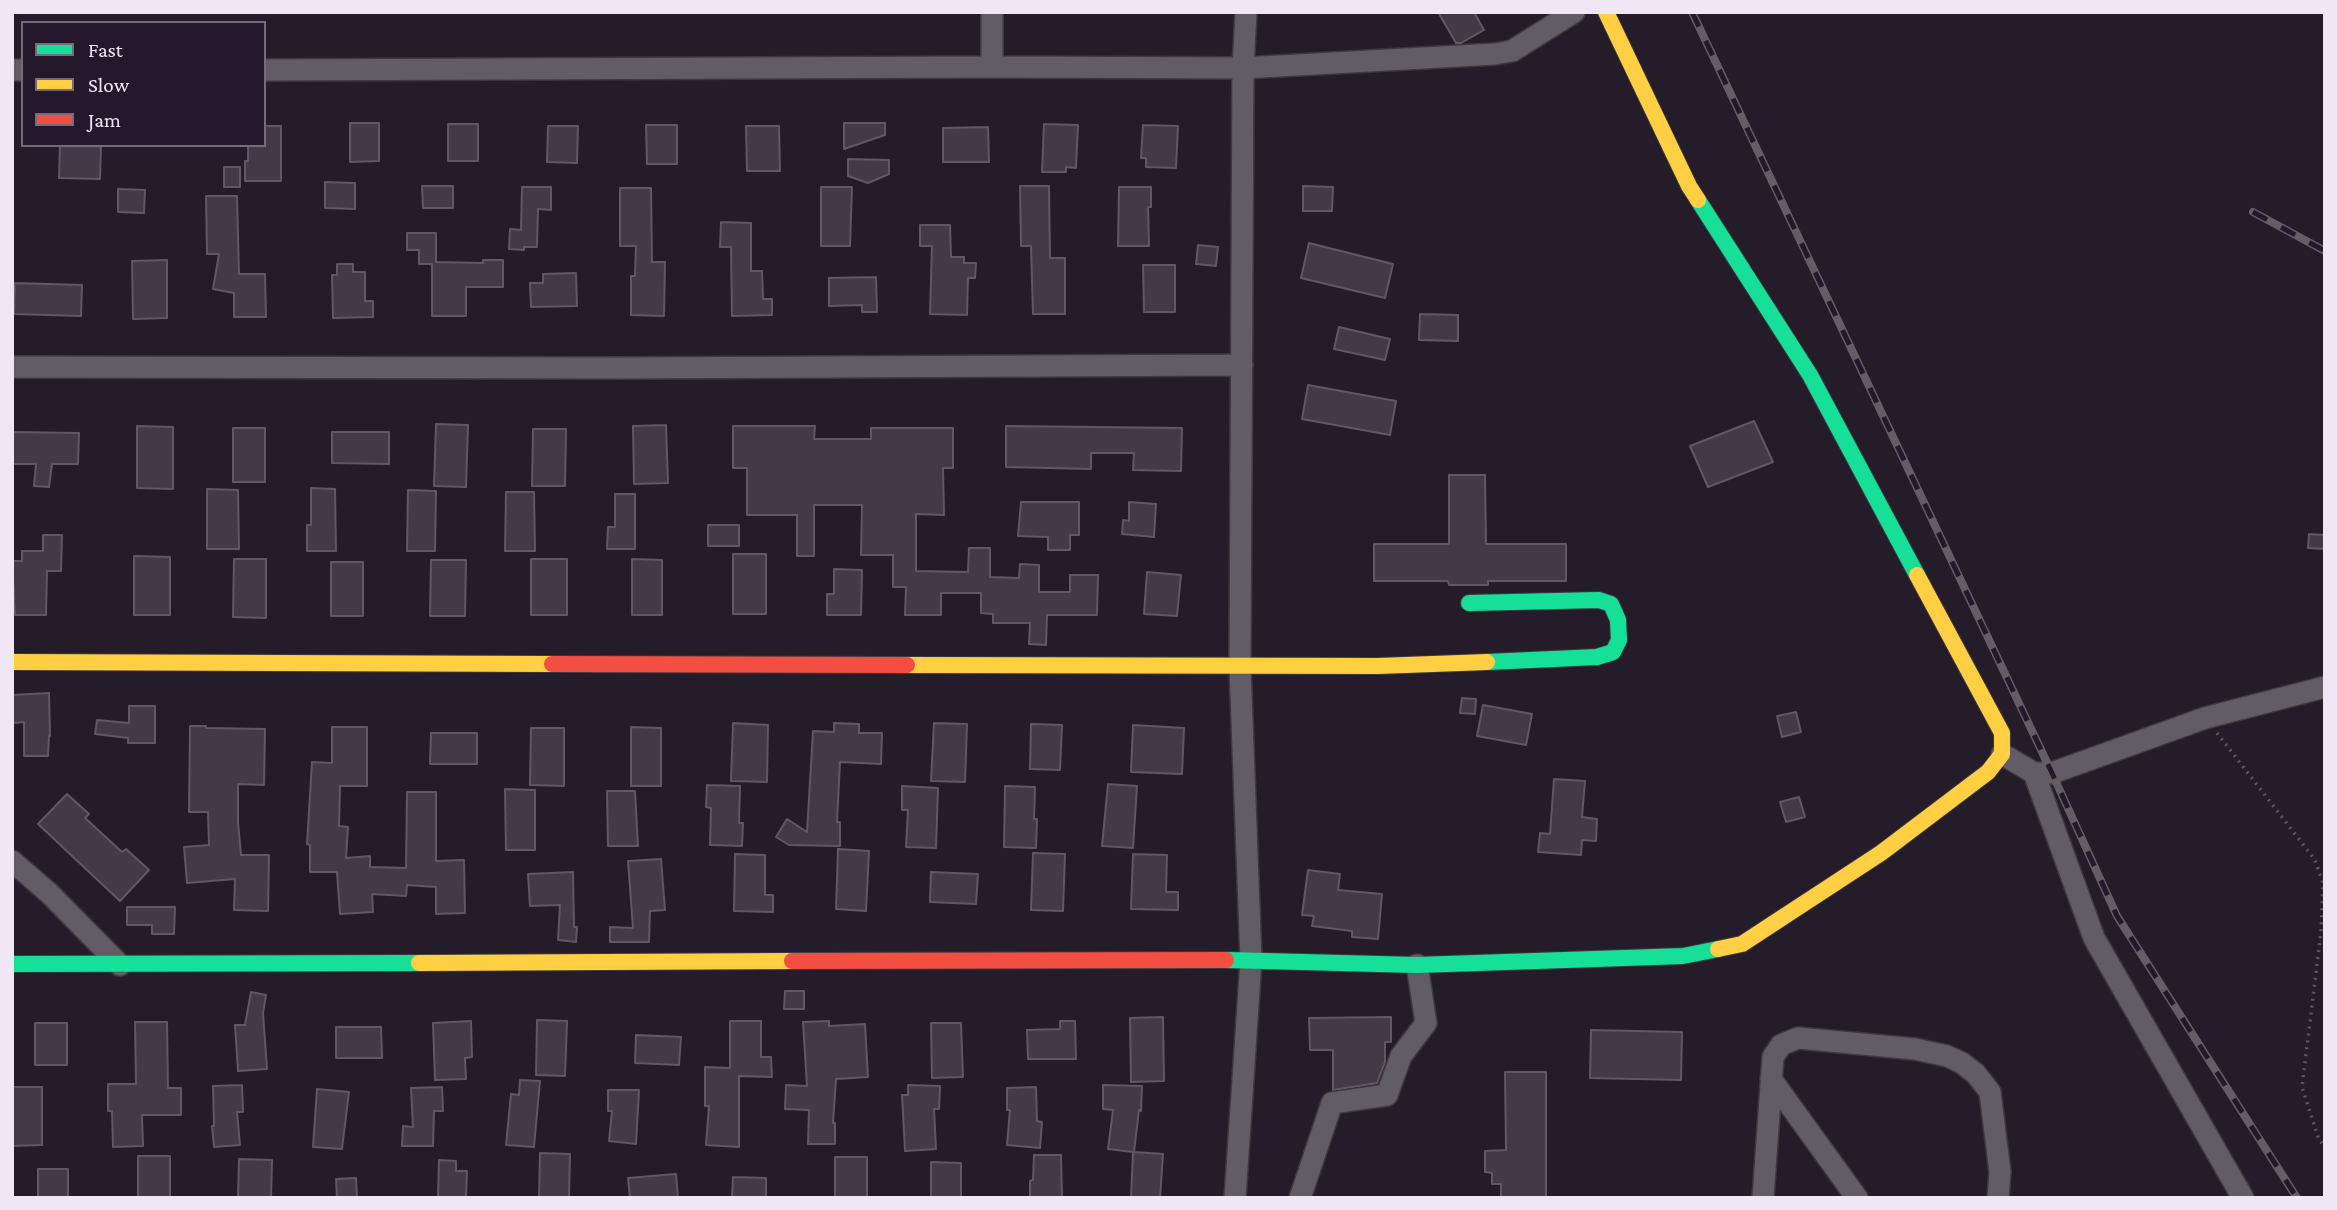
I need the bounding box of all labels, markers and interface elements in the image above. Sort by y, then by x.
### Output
legend [21,21,266,147]
text: Fast [88,38,123,62]
text: Slow [88,73,129,97]
text: Jam [88,108,121,132]

